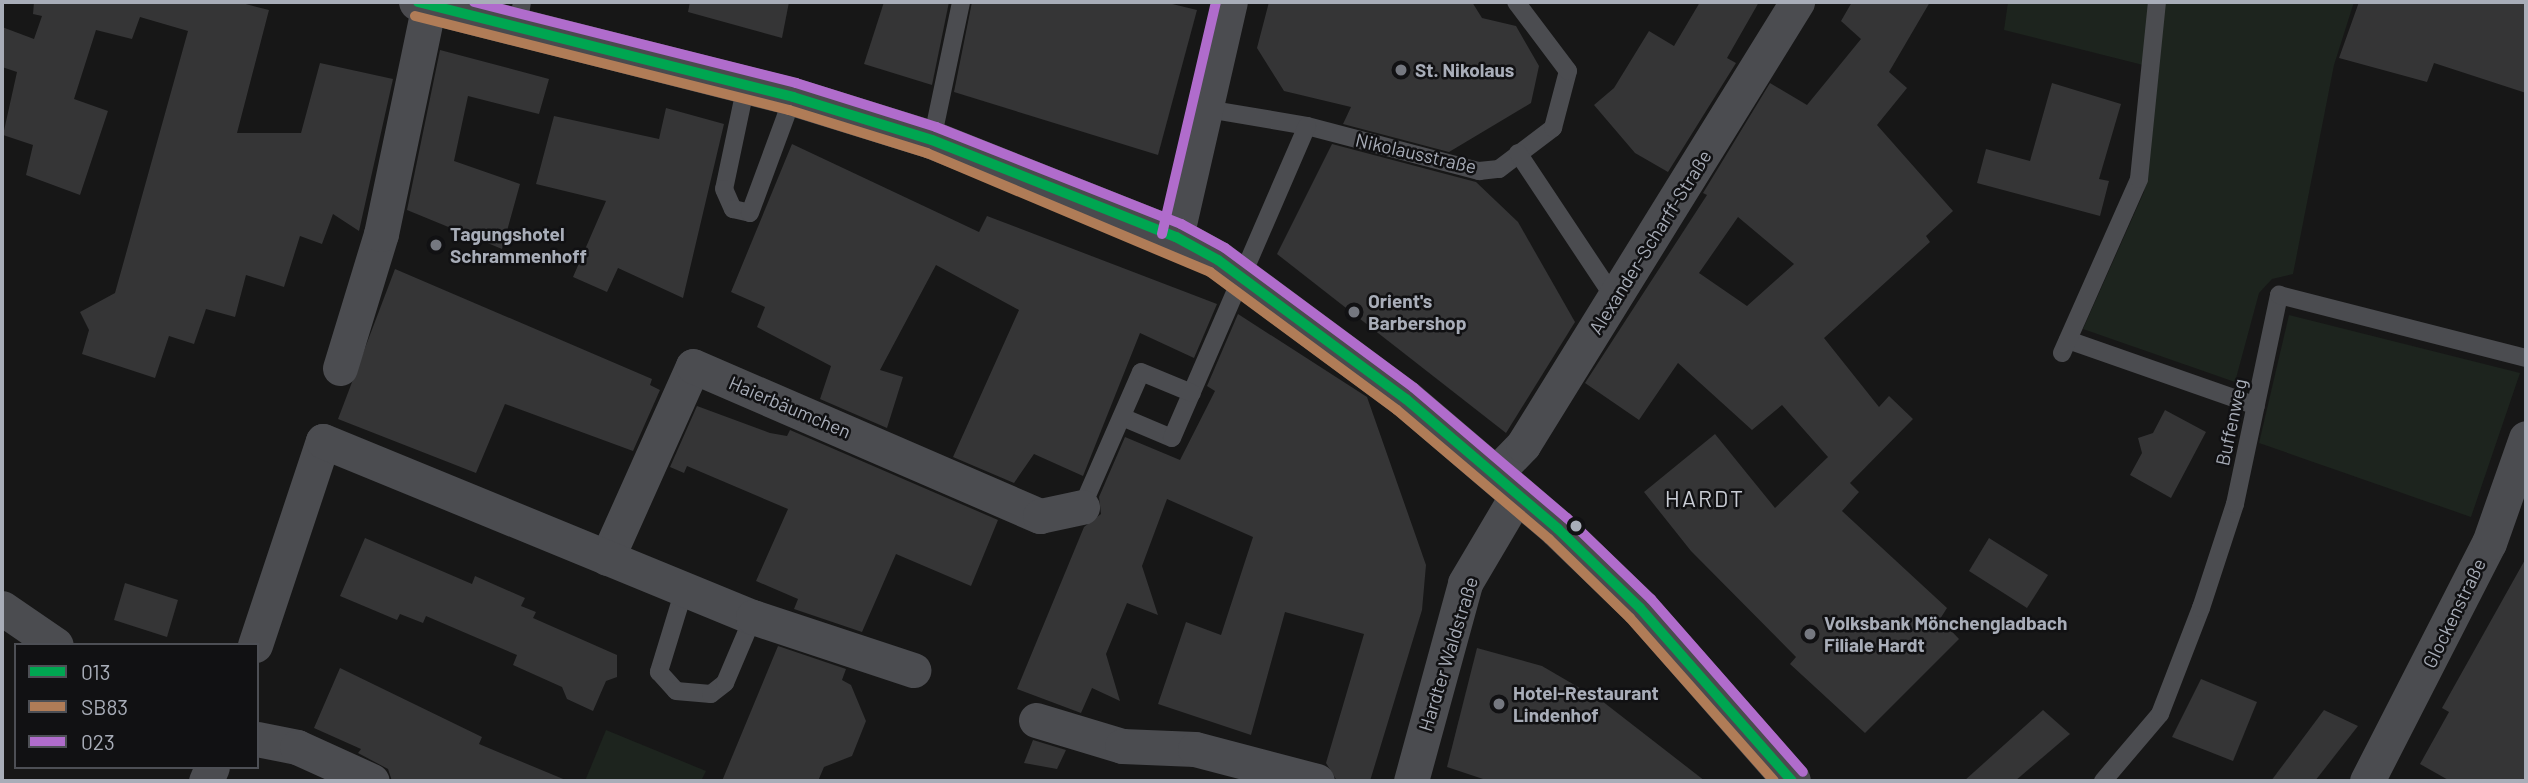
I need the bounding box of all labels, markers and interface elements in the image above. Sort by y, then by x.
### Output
place label: St. Nikolaus [1415,59,1514,81]
marker: St. Nikolaus [1393,62,1409,78]
street label: Nikolausstraße [1353,128,1479,178]
street label: Alexander-Scharff-Straße [1584,146,1716,338]
place label: Tagungshotel Schrammenhoff [450,223,587,267]
marker: Tagungshotel Schrammenhoff [428,237,444,253]
place label: Orient's Barbershop [1368,290,1466,334]
marker: Orient's Barbershop [1346,304,1362,320]
street label: Haierbäumchen [726,371,854,443]
street label: Buffenweg [2211,376,2251,468]
district label: HARDT [1665,484,1745,512]
unlabelled marker [1569,519,1583,533]
street label: Glockenstraße [2418,554,2490,672]
street label: Hardter Waldstraße [1414,574,1482,734]
place label: Volksbank Mönchengladbach Filiale Hardt [1824,612,2067,656]
marker: Volksbank Mönchengladbach Filiale Hardt [1802,626,1818,642]
legend [14,643,259,769]
text: 013 [81,659,110,684]
place label: Hotel-Restaurant Lindenhof [1513,682,1659,726]
text: SB83 [81,694,128,719]
marker: Hotel-Restaurant Lindenhof [1491,696,1507,712]
text: 023 [81,729,115,754]

